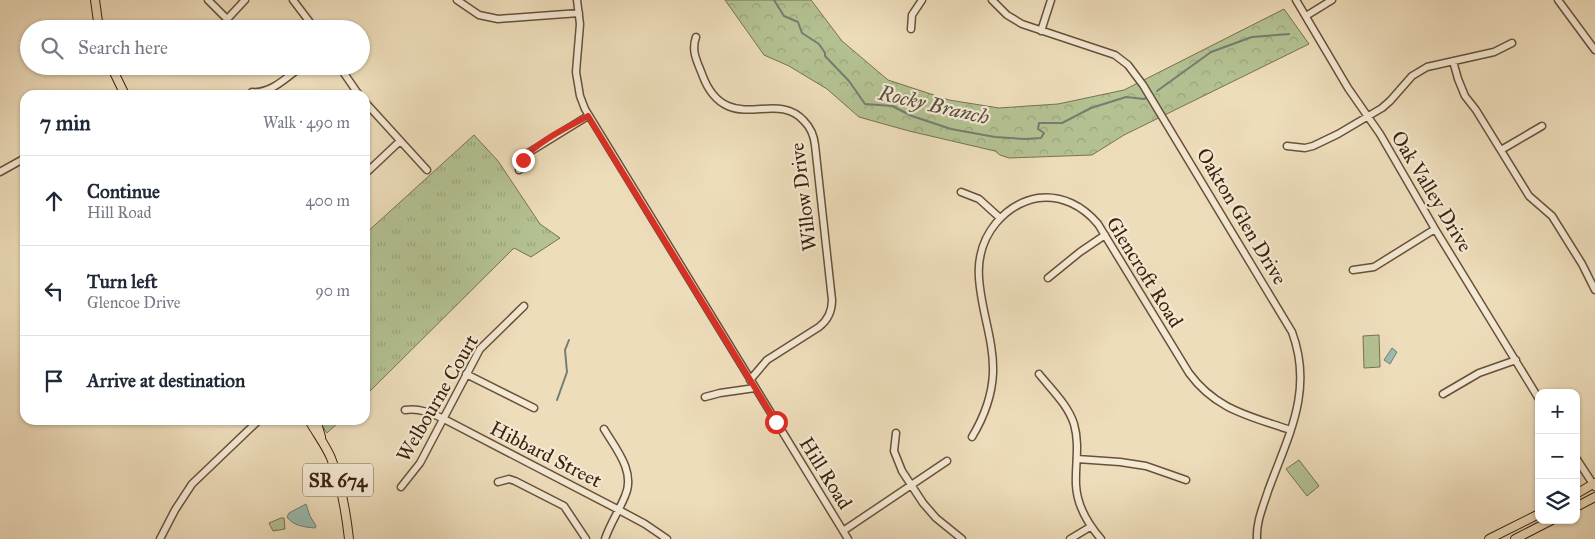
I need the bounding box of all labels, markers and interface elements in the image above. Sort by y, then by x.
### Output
search box [20,20,370,75]
icon: search [38,34,66,62]
text: Search here [78,36,168,59]
water label: Rocky Branch [875,79,992,130]
text: 7 min [40,110,91,136]
text: Walk · 490 m [263,113,350,132]
street label: Oak Valley Drive [1386,126,1478,256]
street label: Willow Drive [784,141,822,253]
street label: Oakton Glen Drive [1192,143,1292,289]
route end [512,149,535,172]
text: Continue [87,180,160,203]
icon: ahead [40,187,68,215]
text: 400 m [306,191,350,210]
text: Hill Road [87,203,151,222]
street label: Glencroft Road [1101,212,1189,332]
text: Turn left [87,270,157,293]
icon: left [40,277,68,305]
text: 90 m [315,281,350,300]
text: Glencoe Drive [87,293,180,312]
street label: Welbourne Court [391,330,483,466]
icon: arrive [40,367,68,395]
text: Arrive at destination [87,369,245,392]
map controls [1535,389,1580,524]
button: + [1535,389,1580,434]
route start [765,411,788,434]
street label: Hibbard Street [486,416,606,492]
street label: Hill Road [794,432,858,514]
button: − [1535,434,1580,479]
road number: SR 674 [303,464,373,496]
button: layers [1535,479,1580,524]

